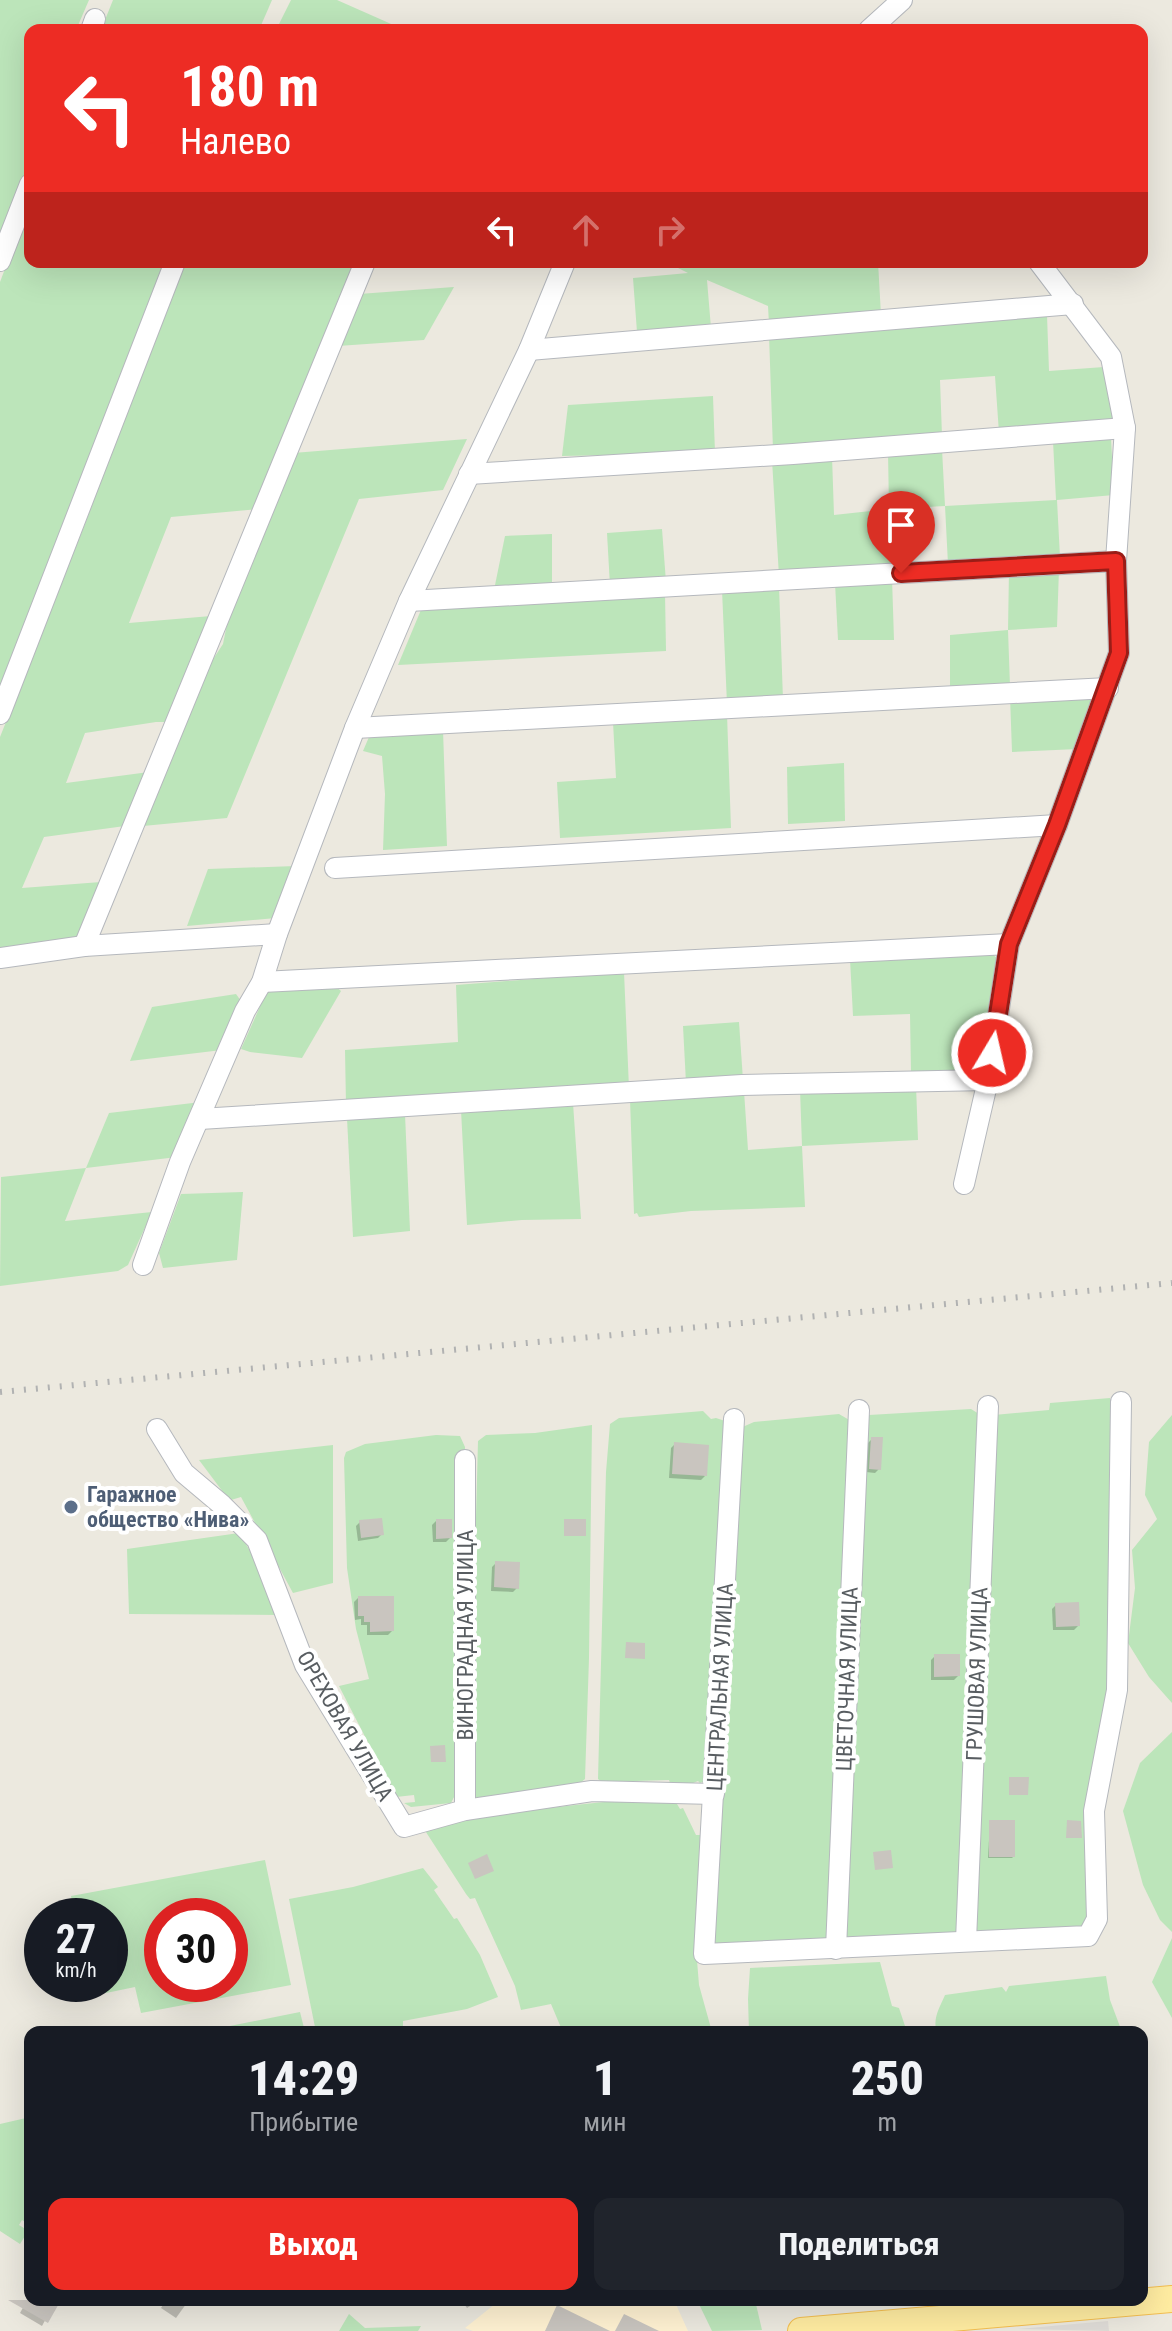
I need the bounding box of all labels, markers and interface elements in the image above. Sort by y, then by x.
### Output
text: 180 m [180,54,319,120]
icon: left [48,56,152,160]
text: Налево [180,121,291,163]
icon: left [480,208,524,252]
icon: ahead [564,208,608,252]
icon: right [648,208,692,252]
pin [867,491,935,573]
icon: arrive [879,503,923,547]
position arrow [950,1011,1034,1095]
place label: Гаражное общество «Нива» [87,1482,249,1532]
marker: Гаражное общество «Нива» [62,1498,80,1516]
street label: ВИНОГРАДНАЯ УЛИЦА [453,1529,478,1740]
street label: ЦЕНТРАЛЬНАЯ УЛИЦА [702,1582,738,1792]
street label: ЦВЕТОЧНАЯ УЛИЦА [831,1586,863,1772]
street label: ГРУШОВАЯ УЛИЦА [961,1586,993,1761]
street label: ОРЕХОВАЯ УЛИЦА [292,1646,398,1806]
speed limit sign: 30 [144,1898,248,2002]
text: 27 [56,1916,96,1963]
text: km/h [55,1958,97,1982]
text: 14:29 [248,2050,359,2107]
text: 1 [593,2050,617,2107]
text: 250 [851,2050,924,2107]
text: Прибытие [249,2107,358,2137]
text: мин [583,2107,627,2137]
text: m [878,2107,897,2137]
button: Выход [48,2198,578,2290]
button: Поделиться [594,2198,1124,2290]

